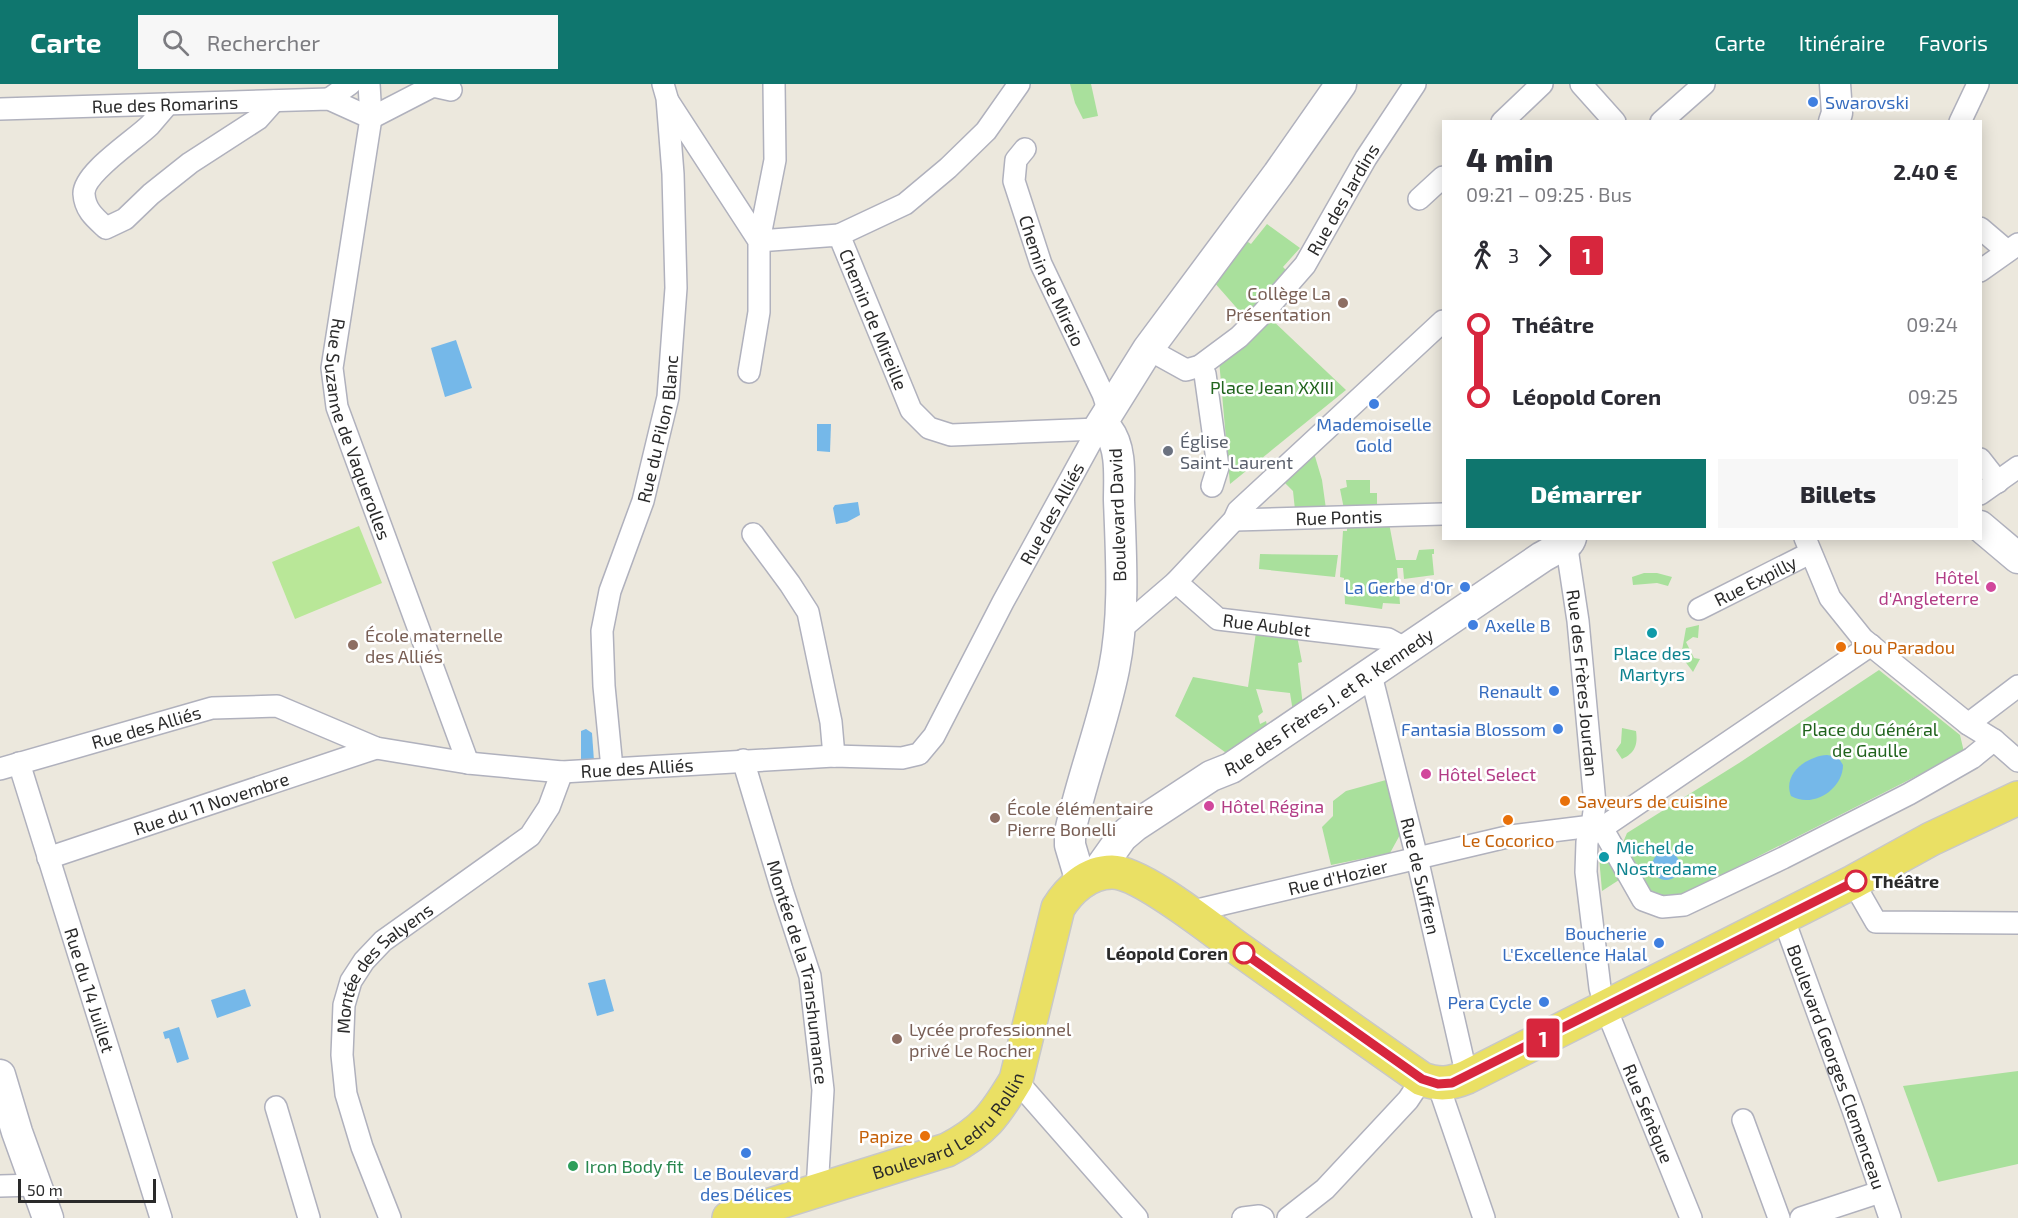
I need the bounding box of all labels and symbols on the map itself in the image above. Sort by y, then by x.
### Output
street label: Rue des Romarins [91,91,238,117]
place label: Swarovski [1825,91,1909,113]
marker: Swarovski [1806,95,1820,109]
street label: Rue des Jardins [1302,139,1384,259]
street label: Chemin de Mireio [1015,212,1090,350]
street label: Chemin de Mireille [835,245,913,393]
place label: Collège La Présentation [1226,282,1331,325]
marker: Collège La Présentation [1336,296,1350,310]
street label: Rue Suzanne de Vaquerolles [320,317,396,543]
street label: Rue du Pilon Blanc [632,354,682,505]
park label: Place Jean XXIII [1210,376,1334,398]
marker: Mademoiselle Gold [1367,397,1381,411]
place label: Mademoiselle Gold [1316,413,1432,456]
place label: Église Saint-Laurent [1180,430,1293,473]
marker: Église Saint-Laurent [1161,444,1175,458]
street label: Boulevard David [1104,448,1130,582]
street label: Rue des Alliés [1015,459,1088,568]
street label: Rue Pontis [1295,505,1383,529]
street label: Rue Expilly [1710,550,1801,611]
place label: Hôtel d'Angleterre [1878,566,1980,609]
place label: La Gerbe d'Or [1344,576,1453,598]
marker: La Gerbe d'Or [1458,580,1472,594]
marker: Hôtel d'Angleterre [1984,580,1998,594]
street label: Rue des Frères Jourdan [1562,588,1603,778]
street label: Rue Aublet [1222,609,1312,641]
place label: Axelle B [1485,614,1551,636]
marker: Axelle B [1466,618,1480,632]
street label: Rue des Frères J. et R. Kennedy [1221,623,1438,781]
place label: École maternelle des Alliés [365,624,503,667]
marker: Place des Martyrs [1645,626,1659,640]
place label: Lou Paradou [1853,636,1955,658]
marker: École maternelle des Alliés [346,638,360,652]
marker: Lou Paradou [1834,640,1848,654]
place label: Place des Martyrs [1613,642,1691,685]
place label: Renault [1479,680,1542,702]
marker: Renault [1547,684,1561,698]
street label: Rue des Alliés [89,701,203,753]
place label: Fantasia Blossom [1401,718,1546,740]
park label: Place du Général de Gaulle [1802,718,1939,761]
marker: Fantasia Blossom [1551,722,1565,736]
street label: Rue des Alliés [580,753,694,782]
place label: Hôtel Select [1438,763,1536,785]
street label: Rue du 11 Novembre [130,767,292,840]
marker: Hôtel Select [1419,767,1433,781]
place label: Saveurs de cuisine [1577,790,1728,812]
marker: Saveurs de cuisine [1558,794,1572,808]
place label: Hôtel Régina [1221,795,1324,817]
place label: École élémentaire Pierre Bonelli [1007,797,1153,840]
marker: Hôtel Régina [1202,799,1216,813]
marker: École élémentaire Pierre Bonelli [988,811,1002,825]
marker: Le Cocorico [1501,813,1515,827]
street label: Rue de Suffren [1396,815,1445,937]
place label: Le Cocorico [1462,829,1554,851]
place label: Michel de Nostredame [1616,836,1717,879]
marker: Michel de Nostredame [1597,850,1611,864]
street label: Rue d'Hozier [1286,854,1390,899]
street label: Montée de la Transhumance [763,857,833,1086]
marker: Théâtre [1845,870,1867,892]
place label: Théâtre [1872,870,1939,892]
street label: Montée des Salyens [332,898,437,1034]
place label: Boucherie L'Excellence Halal [1502,922,1648,965]
street label: Rue du 14 Juillet [60,925,120,1056]
marker: Boucherie L'Excellence Halal [1652,936,1666,950]
street label: Boulevard Georges Clemenceau [1783,941,1890,1192]
place label: Léopold Coren [1106,942,1228,964]
marker: Léopold Coren [1233,942,1255,964]
place label: Pera Cycle [1447,991,1532,1013]
marker: Pera Cycle [1537,995,1551,1009]
place label: Lycée professionnel privé Le Rocher [909,1018,1072,1061]
line badge: 1 [1524,1018,1562,1058]
marker: Lycée professionnel privé Le Rocher [890,1032,904,1046]
street label: Rue Sénèque [1619,1061,1679,1166]
street label: Boulevard Ledru Rollin [869,1071,1028,1184]
place label: Papize [859,1125,913,1147]
marker: Papize [918,1129,932,1143]
marker: Le Boulevard des Délices [739,1146,753,1160]
place label: Iron Body fit [585,1155,684,1177]
marker: Iron Body fit [566,1159,580,1173]
place label: Le Boulevard des Délices [693,1162,799,1205]
scale bar [18,1176,156,1204]

